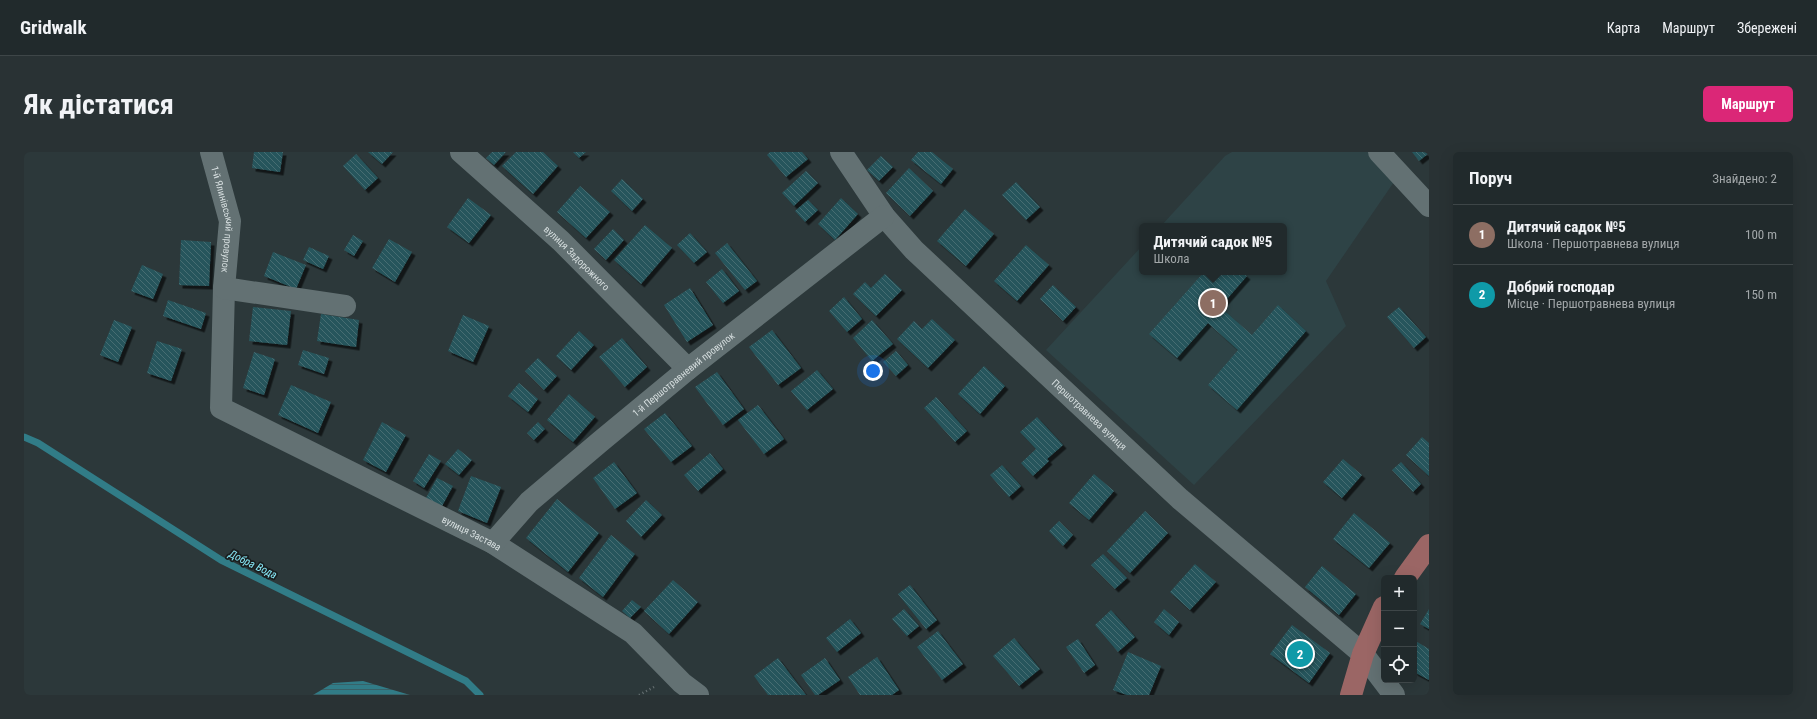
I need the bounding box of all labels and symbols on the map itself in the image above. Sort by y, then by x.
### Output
street label: 1-й Ялинівський провулок [209,165,235,273]
street label: вулиця Задорожного [542,224,612,293]
pin: 1 [1200,288,1226,318]
street label: 1-й Першотравневий провулок [630,330,737,419]
your location [863,361,883,381]
street label: Першотравнева вулиця [1050,377,1129,452]
street label: вулиця Застава [440,514,503,553]
water label: Добра Вода [226,547,279,582]
pin: 2 [1287,639,1313,669]

